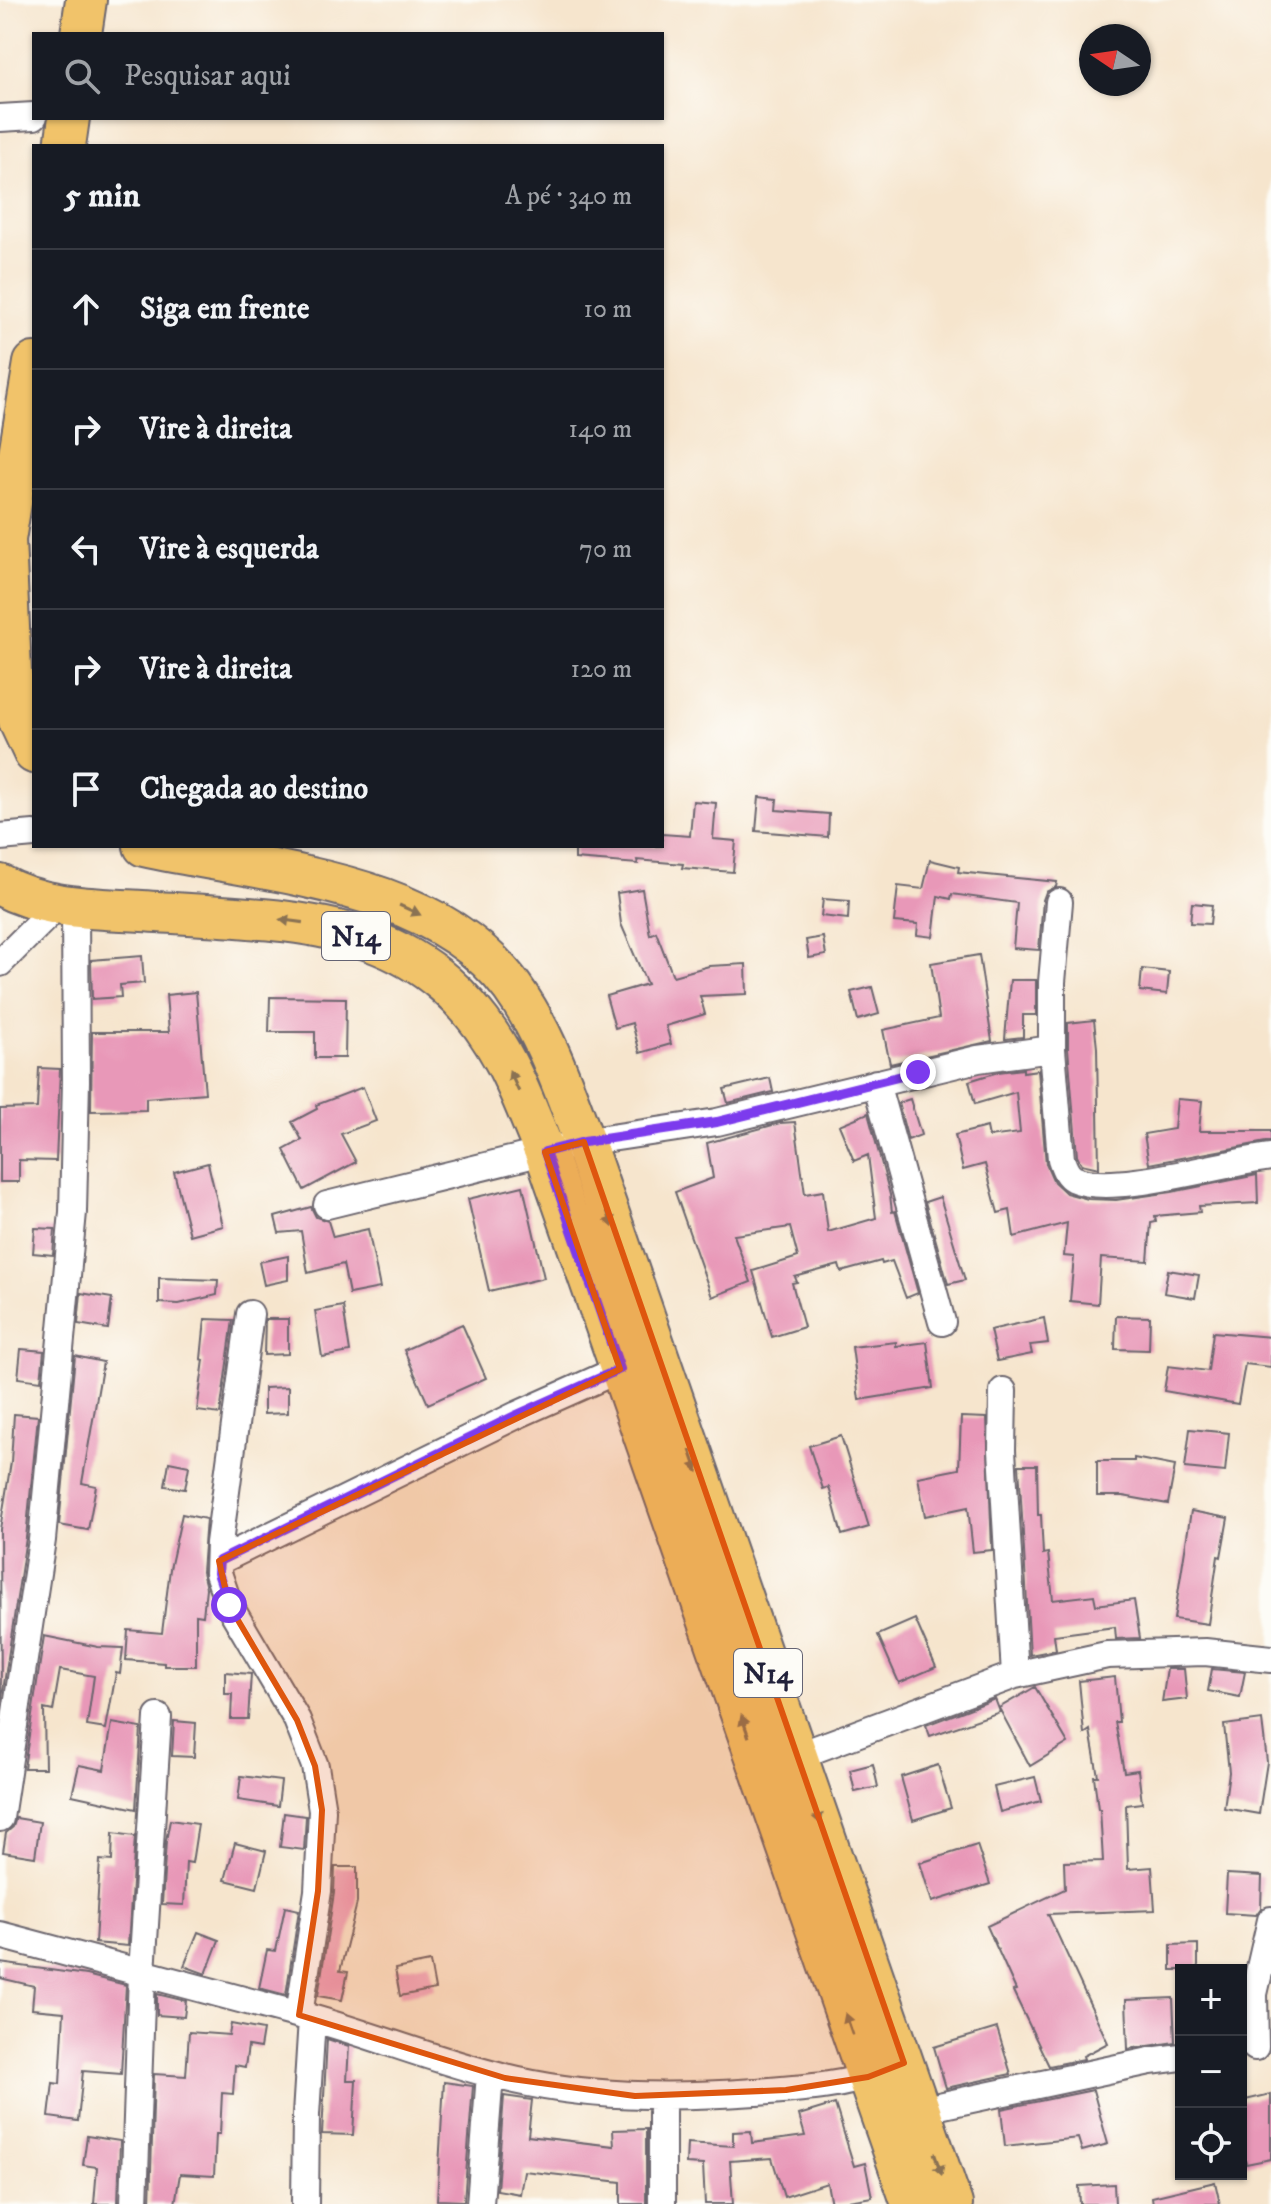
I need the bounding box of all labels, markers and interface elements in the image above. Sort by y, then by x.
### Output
north arrow [1079,24,1151,96]
search box [32,32,664,120]
icon: search [60,54,104,98]
text: Pesquisar aqui [124,58,291,95]
text: 5 min [64,175,140,217]
text: A pé · 340 m [505,180,632,213]
icon: ahead [64,287,108,331]
text: Siga em frente [140,291,309,328]
text: 10 m [583,293,632,326]
icon: right [64,407,108,451]
text: Vire à direita [140,411,292,448]
text: 140 m [568,413,632,446]
icon: left [64,527,108,571]
text: Vire à esquerda [140,531,319,568]
text: 70 m [579,533,632,566]
icon: right [64,647,108,691]
text: Vire à direita [140,651,292,688]
text: 120 m [571,653,632,686]
icon: arrive [64,767,108,811]
text: Chegada ao destino [140,771,368,808]
one-way arrow [398,903,422,917]
road number: N14 [322,912,390,960]
one-way arrow [279,914,304,927]
route end [900,1054,936,1090]
one-way arrow [507,1069,520,1092]
one-way arrow [603,1204,616,1228]
one-way arrow [689,1450,701,1474]
route start [211,1587,247,1623]
road number: N14 [734,1649,802,1697]
one-way arrow [739,1714,751,1738]
one-way arrow [811,1801,823,1825]
map controls [1175,1964,1247,2180]
button: + [1175,1964,1247,2036]
one-way arrow [843,2012,855,2036]
button: − [1175,2036,1247,2108]
button: locate [1175,2108,1247,2180]
one-way arrow [933,2152,945,2176]

